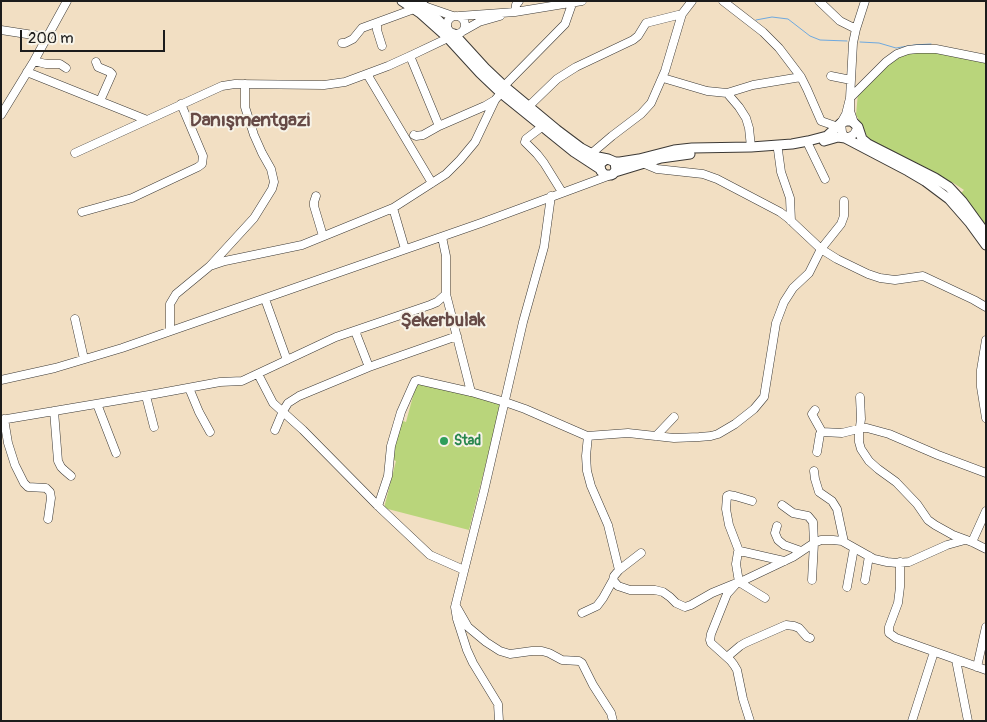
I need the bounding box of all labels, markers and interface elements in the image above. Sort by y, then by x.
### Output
scale bar [22,20,168,52]
text: 200 m [28,29,73,48]
district label: Danışmentgazi [190,110,310,132]
district label: Şekerbulak [401,310,485,332]
place label: Stad [454,433,481,449]
marker: Stad [438,435,450,447]

